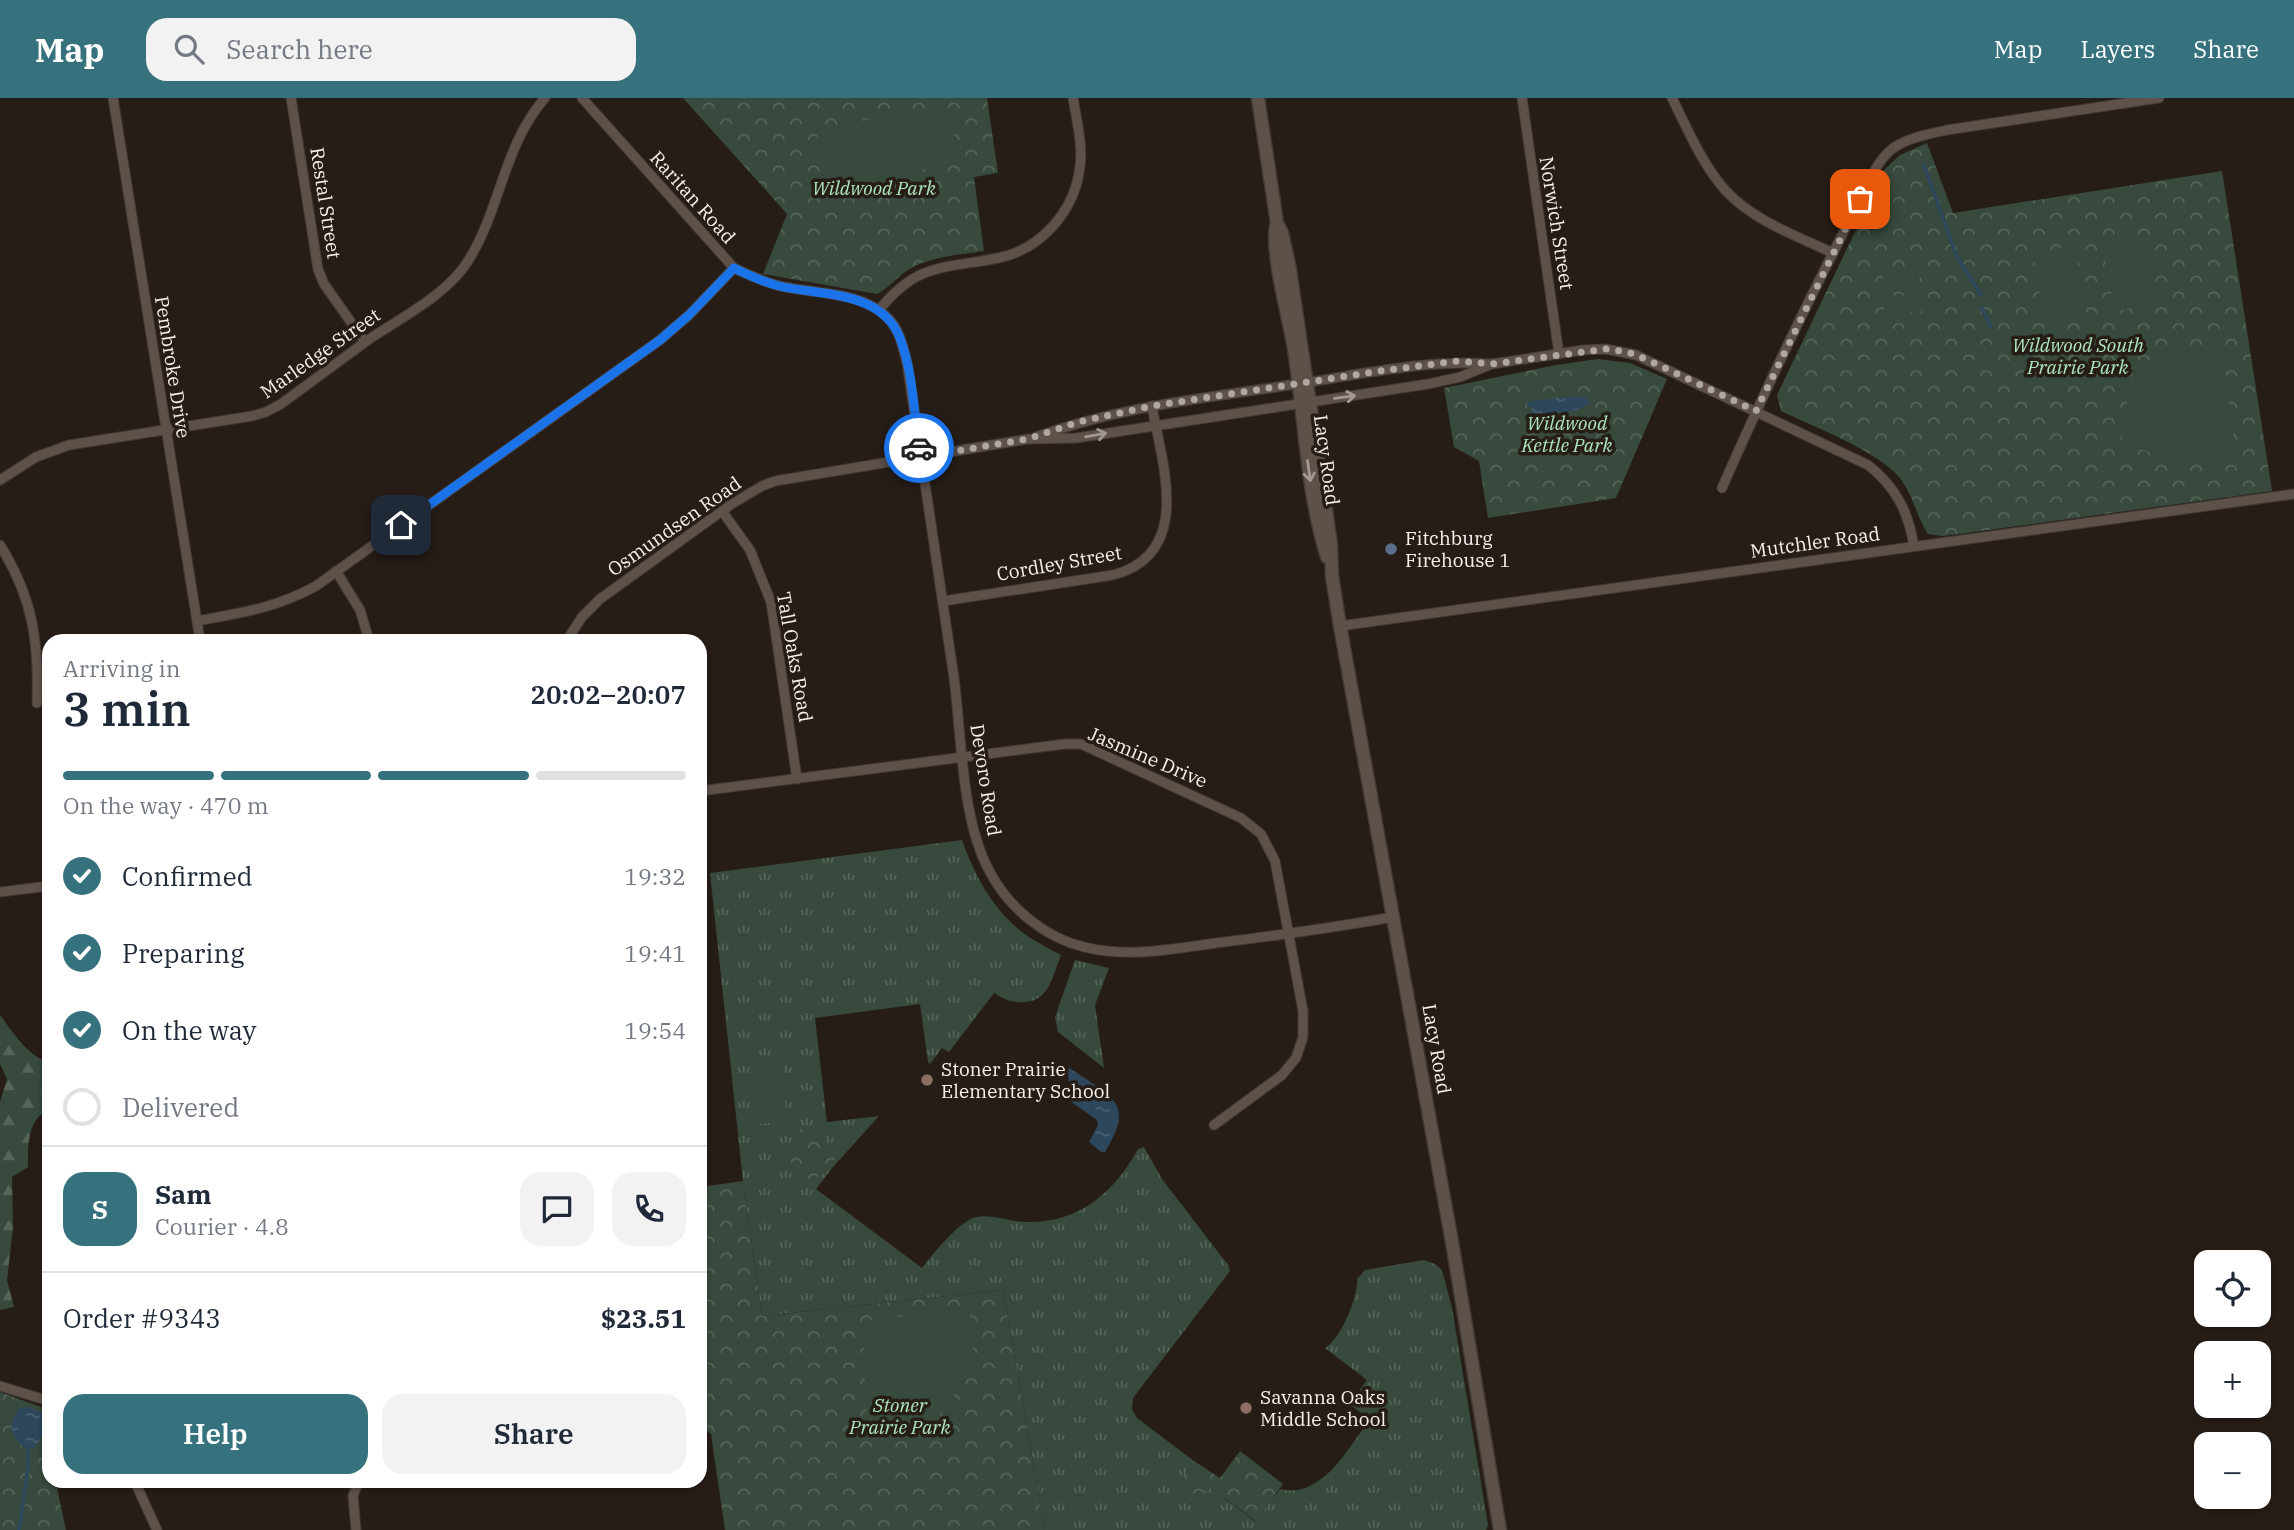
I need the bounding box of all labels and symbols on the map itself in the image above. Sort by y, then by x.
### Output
street label: Restal Street [305,146,347,261]
street label: Raritan Road [645,146,741,248]
street label: Norwich Street [1535,155,1579,292]
pin [1830,169,1890,229]
park label: Wildwood Park [812,176,937,200]
street label: Pembroke Drive [150,294,196,440]
street label: Marledge Street [255,303,385,403]
park label: Wildwood South Prairie Park [2012,333,2145,379]
one-way arrow [1334,390,1356,403]
park label: Wildwood Kettle Park [1520,411,1613,457]
courier [884,413,954,483]
street label: Lacy Road [1309,413,1345,507]
one-way arrow [1084,427,1107,441]
one-way arrow [1302,459,1315,481]
street label: Osmundsen Road [603,471,745,581]
pin [371,495,431,555]
street label: Mutchler Road [1749,521,1881,563]
place label: Fitchburg Firehouse 1 [1405,526,1511,572]
street label: Cordley Street [995,540,1124,586]
marker: Fitchburg Firehouse 1 [1383,541,1399,557]
street label: Tall Oaks Road [772,590,818,724]
street label: Jasmine Drive [1085,721,1211,793]
street label: Devoro Road [965,722,1007,838]
street label: Lacy Road [1417,1002,1457,1096]
place label: Stoner Prairie Elementary School [941,1057,1111,1103]
marker: Stoner Prairie Elementary School [919,1072,935,1088]
place label: Savanna Oaks Middle School [1260,1385,1386,1431]
park label: Stoner Prairie Park [848,1393,952,1439]
marker: Savanna Oaks Middle School [1238,1400,1254,1416]

